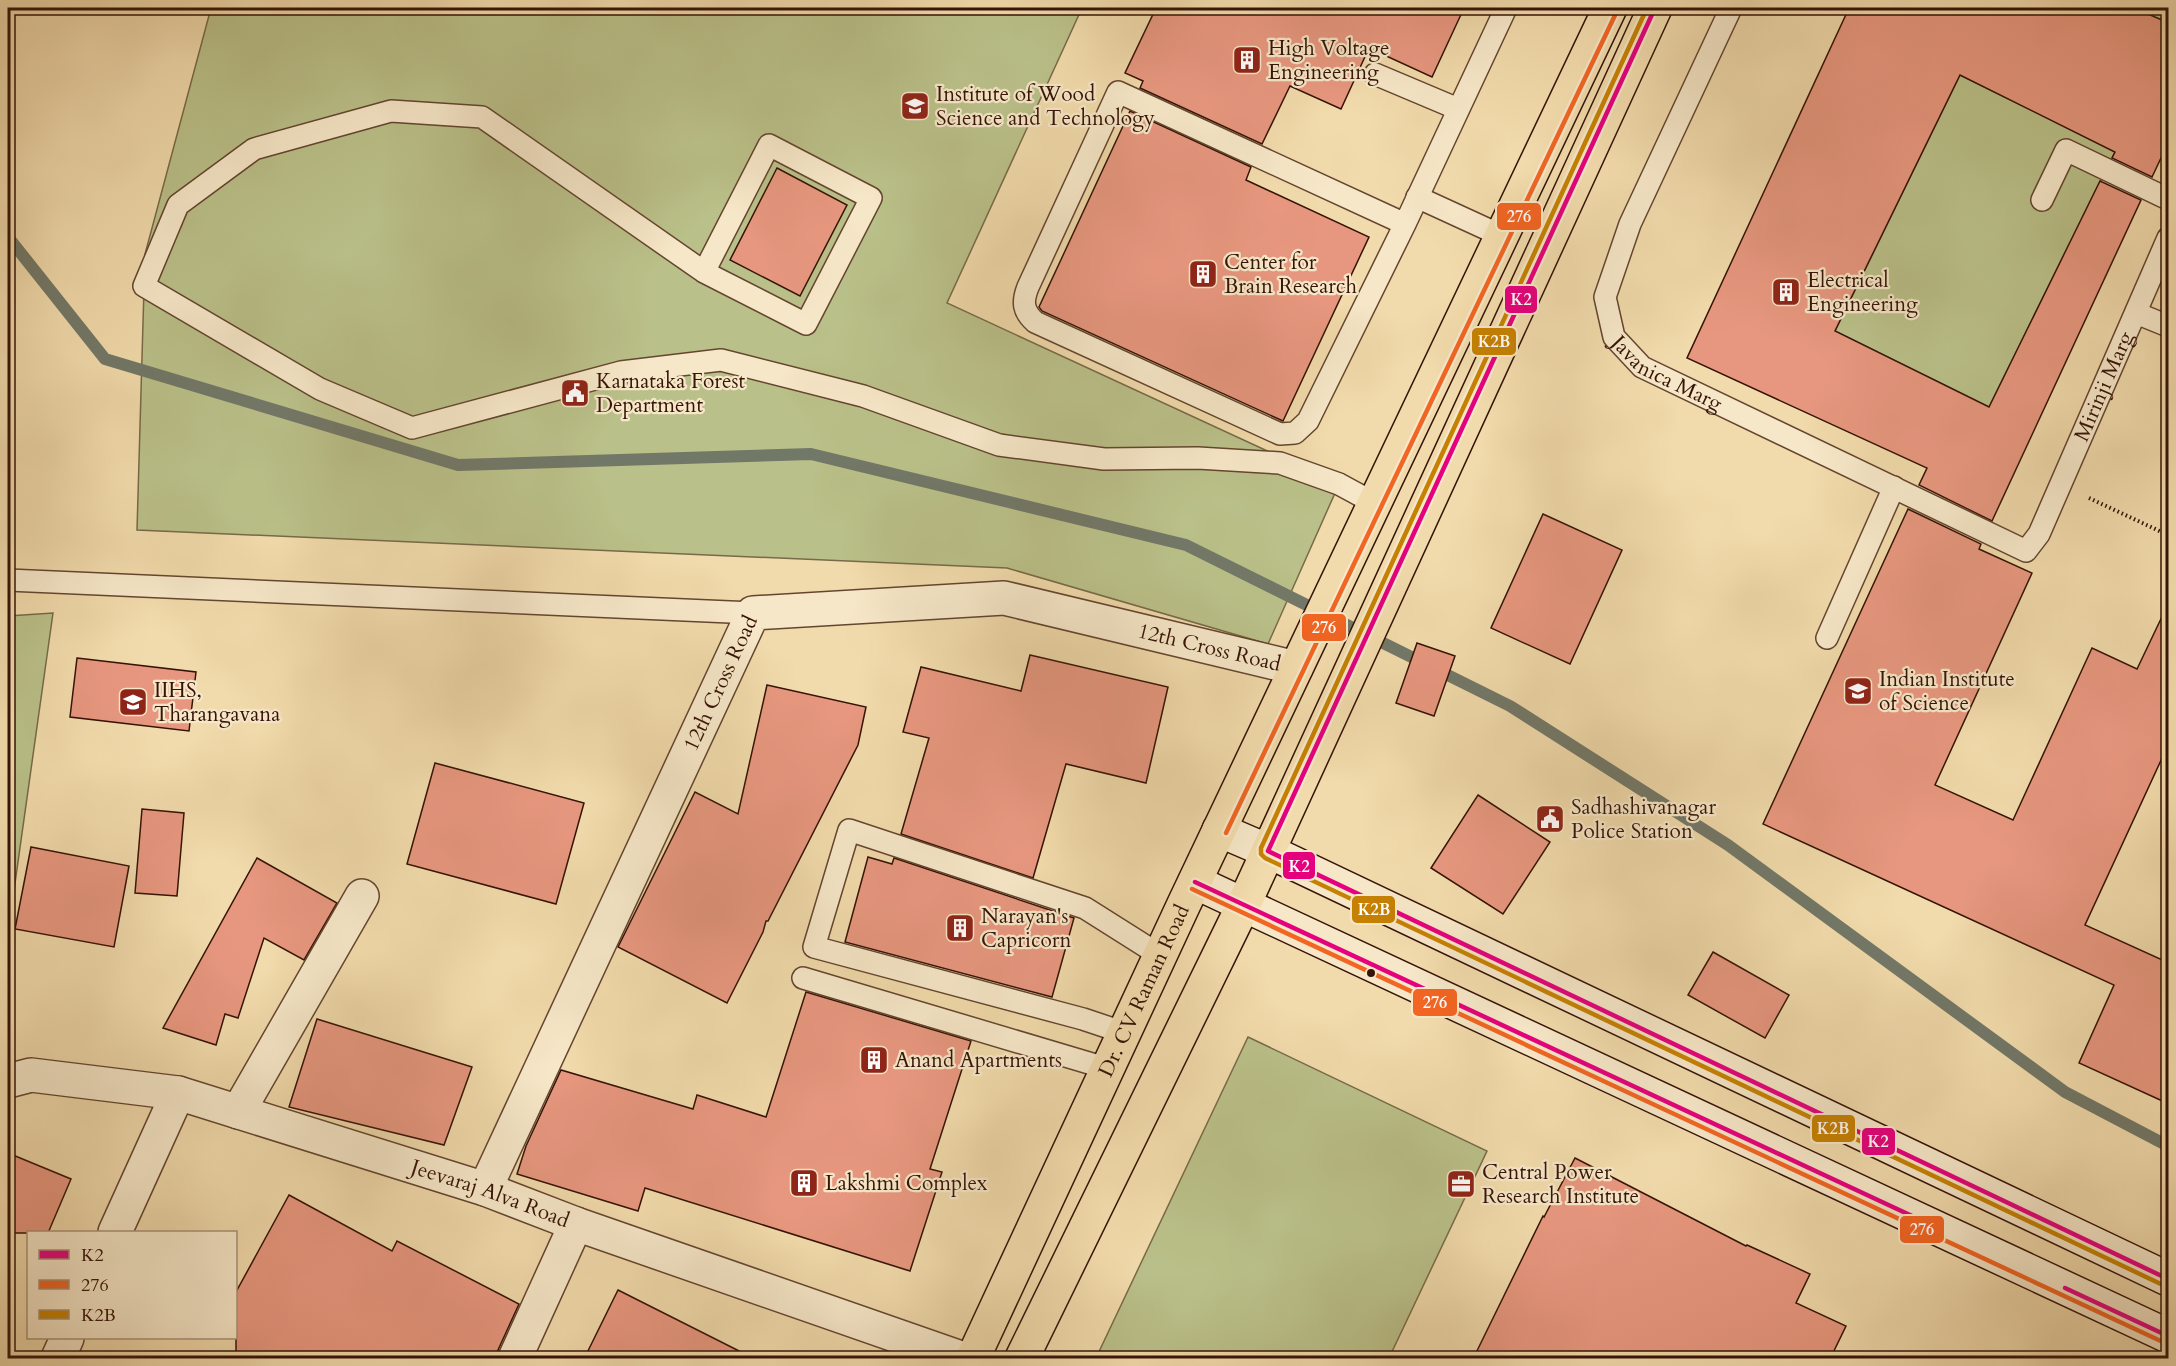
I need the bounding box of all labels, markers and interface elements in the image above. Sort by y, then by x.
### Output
place label: High Voltage Engineering [1268,34,1390,87]
building icon: High Voltage Engineering [1231,44,1263,76]
place label: Institute of Wood Science and Technology [936,80,1155,133]
school or university icon: Institute of Wood Science and Technology [899,90,931,122]
line badge: 276 [1496,202,1542,231]
text: 276 [1507,206,1531,228]
place label: Center for Brain Research [1224,248,1357,301]
building icon: Center for Brain Research [1187,258,1219,290]
place label: Electrical Engineering [1807,266,1918,319]
building icon: Electrical Engineering [1770,276,1802,308]
line badge: K2 [1504,285,1538,314]
text: K2 [1510,289,1532,311]
line badge: K2B [1471,327,1517,356]
street label: Javanica Marg [1603,327,1727,418]
street label: Mirinji Marg [2067,327,2141,446]
text: K2B [1478,331,1510,353]
place label: Karnataka Forest Department [596,367,746,420]
public building icon: Karnataka Forest Department [559,377,591,409]
street label: 12th Cross Road [677,611,765,756]
line badge: 276 [1301,613,1347,642]
street label: 12th Cross Road [1135,617,1284,679]
text: 276 [1312,617,1336,639]
place label: Indian Institute of Science [1879,665,2015,718]
school or university icon: Indian Institute of Science [1842,675,1874,707]
place label: IIHS, Tharangavana [154,676,280,729]
school or university icon: IIHS, Tharangavana [117,686,149,718]
place label: Sadhashivanagar Police Station [1571,793,1716,846]
public building icon: Sadhashivanagar Police Station [1534,803,1566,835]
line badge: K2 [1282,851,1316,880]
text: K2 [1288,856,1310,878]
line badge: K2B [1351,895,1396,924]
text: K2B [1358,899,1390,921]
street label: Dr. CV Raman Road [1092,900,1197,1082]
place label: Narayan's Capricorn [981,902,1071,955]
building icon: Narayan's Capricorn [944,912,976,944]
unlabelled marker [1365,967,1377,979]
line badge: 276 [1412,988,1458,1017]
text: 276 [1423,992,1447,1014]
building icon: Anand Apartments [858,1044,890,1076]
place label: Anand Apartments [895,1046,1062,1075]
line badge: K2B [1811,1114,1856,1143]
text: K2B [1817,1118,1849,1140]
line badge: K2 [1861,1127,1896,1156]
text: K2 [1867,1131,1889,1153]
street label: Jeevaraj Alva Road [405,1152,574,1235]
place label: Central Power Research Institute [1482,1158,1639,1211]
building icon: Lakshmi Complex [788,1167,820,1199]
office icon: Central Power Research Institute [1445,1168,1477,1200]
place label: Lakshmi Complex [825,1169,988,1198]
line badge: 276 [1899,1215,1945,1244]
text: 276 [1910,1219,1934,1241]
legend [27,1231,237,1339]
text: K2 [81,1243,104,1268]
text: 276 [81,1273,109,1298]
text: K2B [81,1303,116,1328]

